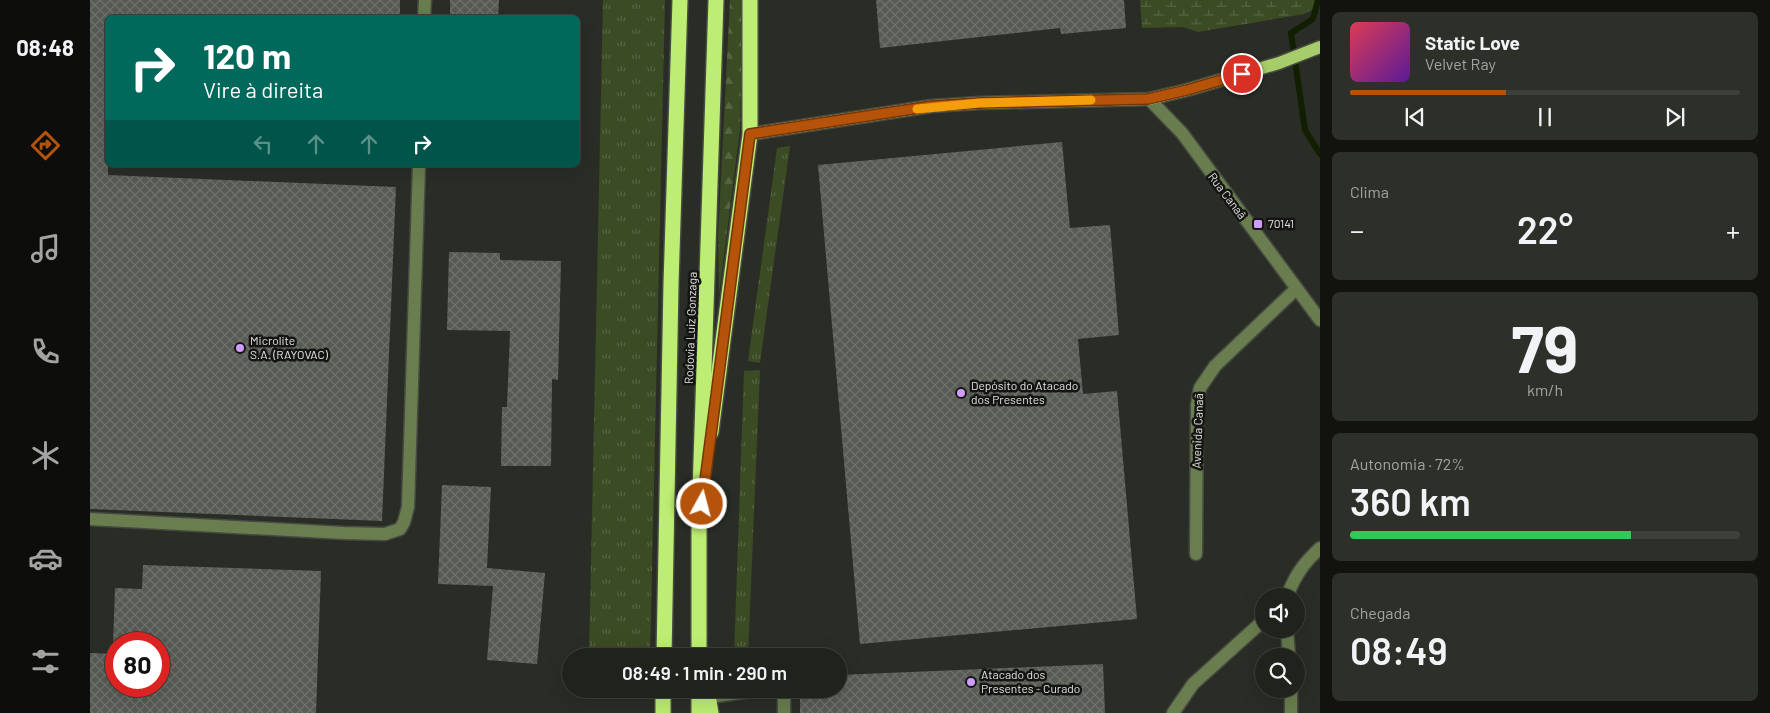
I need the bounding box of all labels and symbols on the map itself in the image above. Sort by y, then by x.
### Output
pin [1221,53,1263,95]
street label: Rua Canaã [1206,169,1250,221]
place label: 70141 [1268,216,1294,230]
marker: 70141 [1252,218,1264,230]
street label: Rodovia Luiz Gonzaga [681,272,699,384]
place label: Microlite S.A. (RAYOVAC) [250,333,329,361]
marker: Microlite S.A. (RAYOVAC) [234,342,246,354]
place label: Depósito do Atacado dos Presentes [971,378,1078,406]
marker: Depósito do Atacado dos Presentes [955,387,967,399]
street label: Avenida Canaã [1189,393,1205,469]
position arrow [675,477,727,529]
speed limit sign: 80 [105,632,170,697]
place label: Atacado dos Presentes - Curado [981,667,1080,695]
marker: Atacado dos Presentes - Curado [965,676,977,688]

